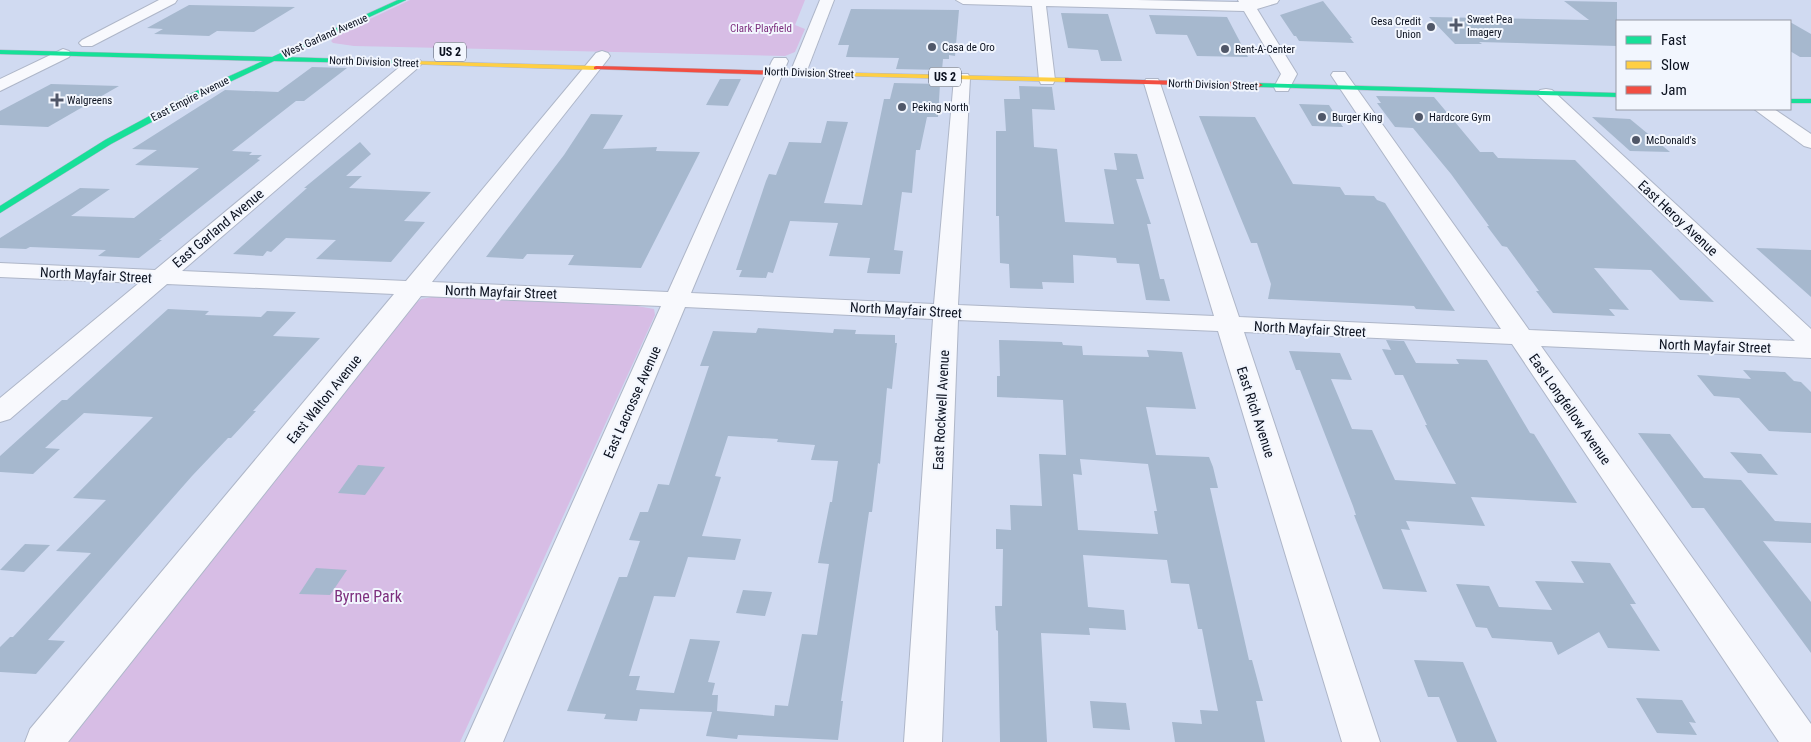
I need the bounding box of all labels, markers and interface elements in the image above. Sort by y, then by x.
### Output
street label: West Garland Avenue [280,11,370,61]
place label: Sweet Pea Imagery [1467,13,1512,39]
place label: Gesa Credit Union [1371,15,1421,41]
marker: Sweet Pea Imagery [1449,18,1463,32]
legend [1616,20,1791,110]
marker: Gesa Credit Union [1425,21,1437,33]
park label: Clark Playfield [730,22,792,35]
text: Fast [1661,31,1686,49]
marker: Casa de Oro [926,41,938,53]
place label: Casa de Oro [942,41,995,54]
road number: US 2 [434,42,466,62]
marker: Rent-A-Center [1219,43,1231,55]
place label: Rent-A-Center [1235,43,1296,56]
street label: North Division Street [329,54,419,70]
text: Slow [1661,56,1690,74]
street label: North Division Street [764,65,854,81]
road number: US 2 [929,68,961,86]
street label: East Empire Avenue [149,74,231,124]
street label: North Division Street [1168,77,1258,93]
text: Jam [1661,81,1687,99]
marker: Walgreens [51,94,63,106]
place label: Walgreens [67,94,112,107]
marker: Peking North [896,101,908,113]
place label: Peking North [912,101,968,114]
marker: Burger King [1316,111,1328,123]
place label: Burger King [1332,111,1382,124]
marker: Hardcore Gym [1413,111,1425,123]
place label: Hardcore Gym [1429,111,1491,124]
marker: McDonald's [1630,134,1642,146]
place label: McDonald's [1646,134,1696,147]
street label: East Heroy Avenue [1635,177,1721,259]
street label: East Garland Avenue [169,185,267,271]
street label: North Mayfair Street [40,264,152,286]
street label: North Mayfair Street [445,282,557,302]
street label: North Mayfair Street [850,299,962,321]
street label: North Mayfair Street [1254,318,1366,340]
street label: North Mayfair Street [1659,336,1771,356]
street label: East Lacrosse Avenue [600,343,664,461]
street label: East Rockwell Avenue [930,349,952,470]
street label: East Longfellow Avenue [1526,350,1615,468]
street label: East Walton Avenue [283,351,365,446]
street label: East Rich Avenue [1234,364,1278,460]
park label: Byrne Park [334,587,403,606]

